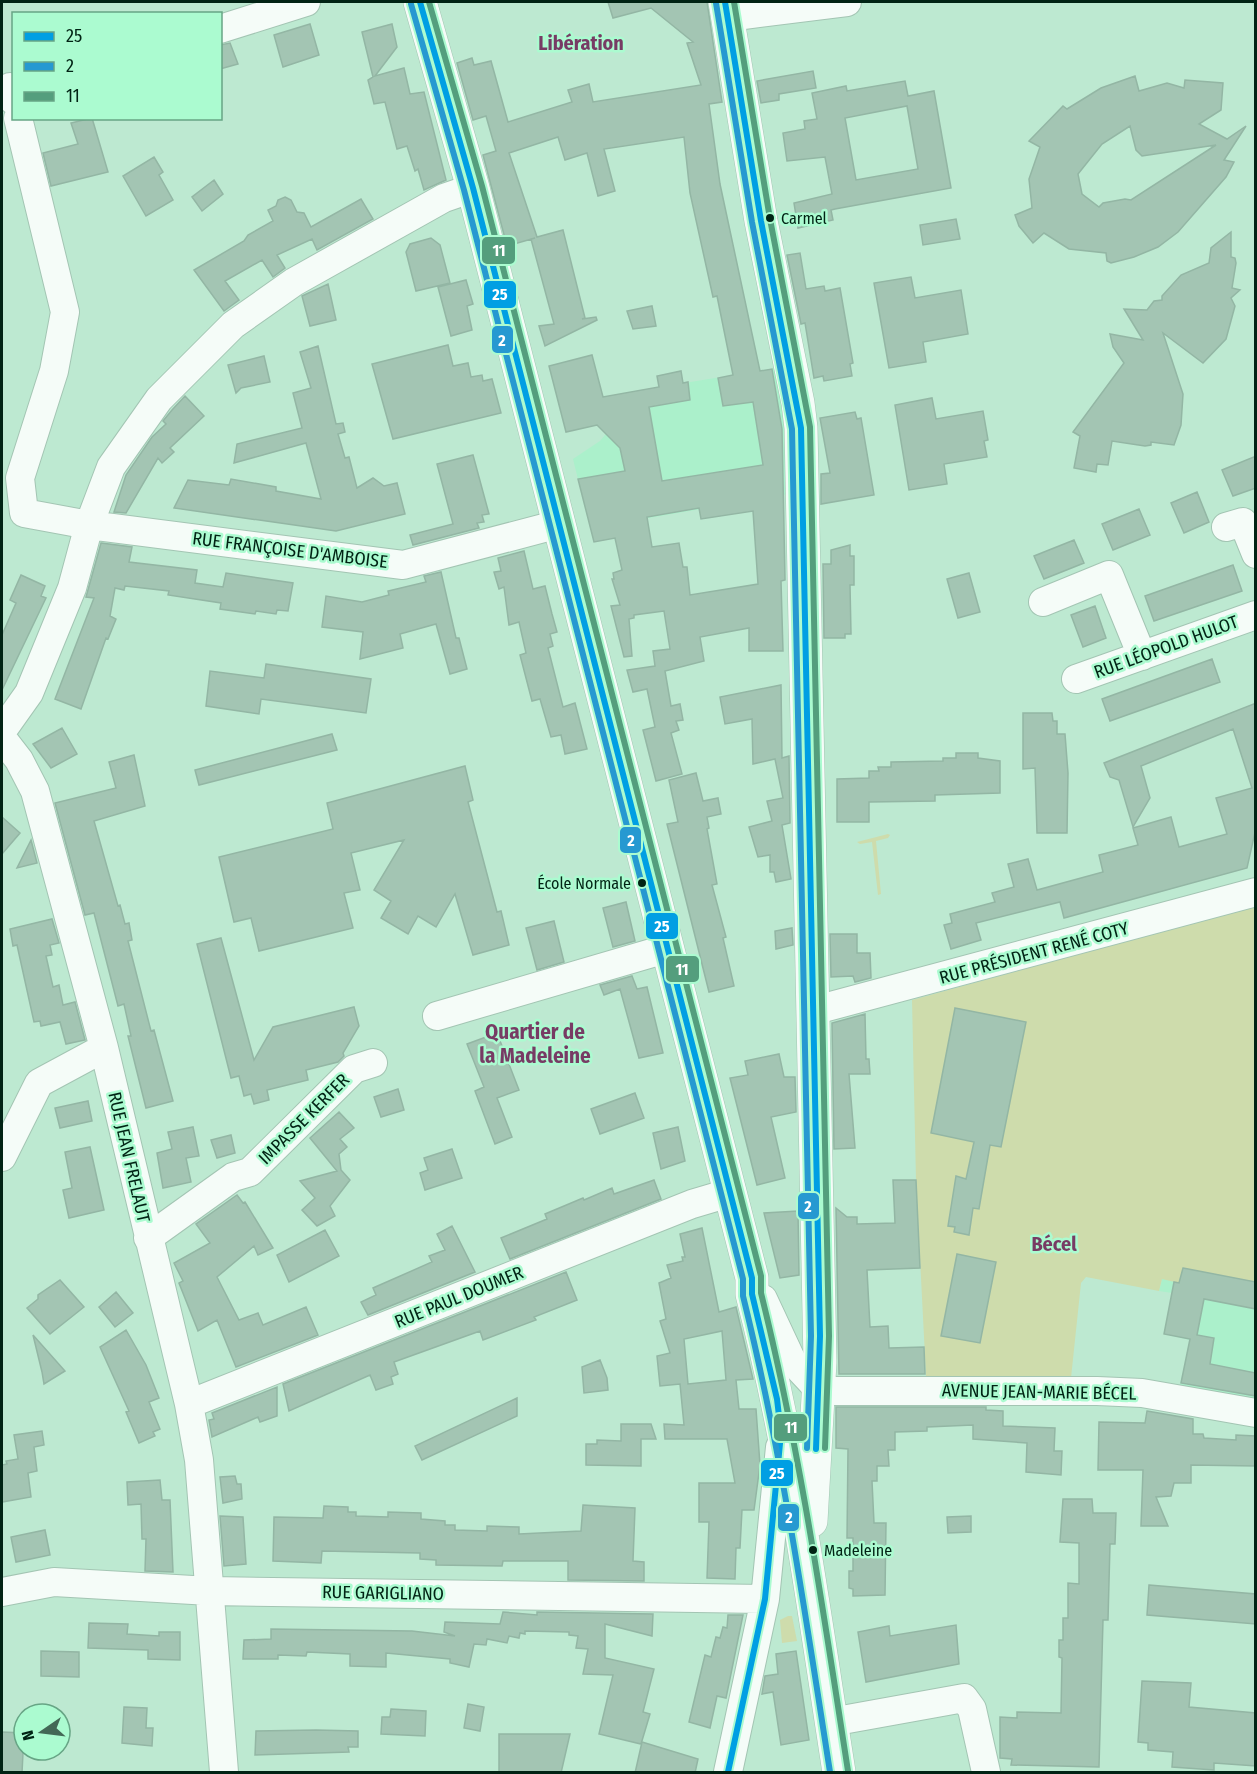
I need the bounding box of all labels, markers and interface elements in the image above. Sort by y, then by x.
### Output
legend [12,12,222,120]
text: 25 [66,25,82,47]
district label: Libération [538,31,624,55]
text: 2 [66,55,74,77]
text: 11 [66,85,80,107]
place label: Carmel [781,209,827,228]
marker: Carmel [764,212,776,224]
line badge: 11 [481,236,516,265]
text: 11 [492,241,506,260]
line badge: 25 [483,280,517,309]
text: 25 [491,285,508,304]
line badge: 2 [491,325,514,354]
text: 2 [497,331,506,350]
street label: RUE FRANÇOISE D'AMBOISE [191,527,389,573]
street label: RUE LÉOPOLD HULOT [1091,610,1242,683]
line badge: 2 [619,826,642,854]
text: 2 [626,831,635,850]
place label: École Normale [537,874,631,893]
marker: École Normale [636,877,648,889]
line badge: 25 [645,912,679,940]
street label: RUE PRÉSIDENT RENÉ COTY [937,916,1131,989]
text: 25 [653,917,670,936]
line badge: 11 [665,955,700,983]
text: 11 [675,960,689,979]
district label: Quartier de la Madeleine [479,1019,591,1069]
street label: IMPASSE KERFER [254,1069,354,1169]
street label: RUE JEAN FRELAUT [103,1090,155,1225]
line badge: 2 [797,1192,820,1220]
text: 2 [803,1197,812,1216]
district label: Bécel [1031,1232,1077,1256]
street label: RUE PAUL DOUMER [391,1261,527,1333]
street label: AVENUE JEAN-MARIE BÉCEL [942,1378,1136,1405]
line badge: 11 [773,1413,808,1442]
text: 11 [784,1418,798,1437]
line badge: 25 [760,1459,794,1487]
text: 25 [768,1464,785,1483]
line badge: 2 [777,1503,800,1532]
text: 2 [784,1508,793,1527]
place label: Madeleine [824,1541,892,1560]
marker: Madeleine [807,1544,819,1556]
street label: RUE GARIGLIANO [322,1581,444,1605]
north arrow [12,1702,72,1762]
text: N [18,1729,38,1742]

